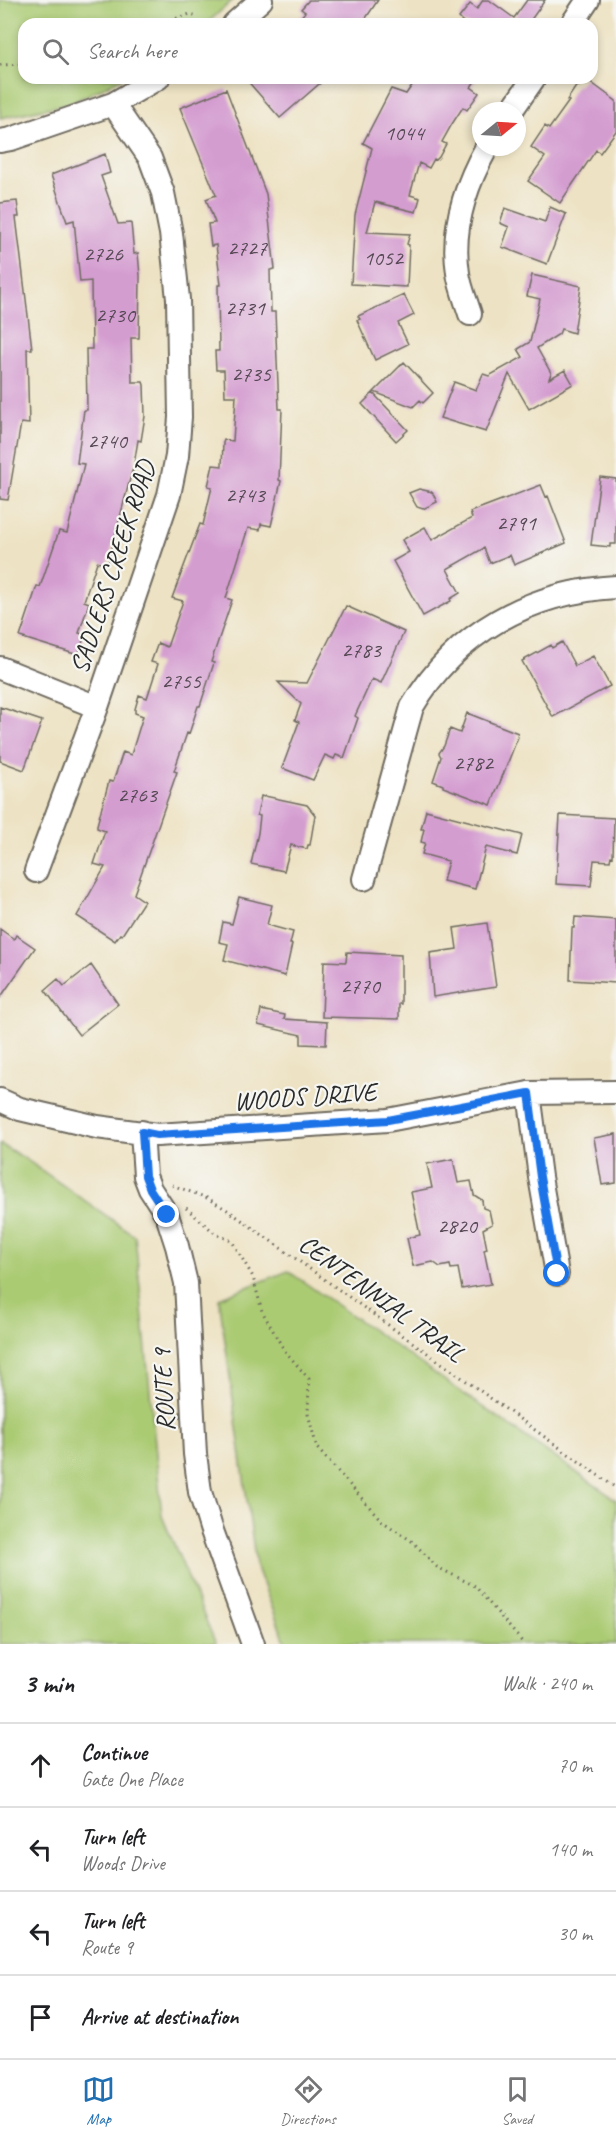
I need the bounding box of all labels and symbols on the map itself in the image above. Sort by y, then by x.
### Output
north arrow [472,102,526,156]
house number: 1044 [384,119,426,147]
house number: 2727 [227,234,268,262]
house number: 2726 [83,240,124,268]
house number: 1052 [363,244,405,272]
house number: 2731 [225,294,266,322]
house number: 2730 [95,301,137,329]
house number: 2735 [231,360,272,388]
house number: 2740 [87,427,129,455]
street label: SADLERS CREEK ROAD [63,455,163,678]
house number: 2743 [225,481,267,509]
house number: 2791 [496,509,537,537]
house number: 2783 [341,636,383,664]
house number: 2755 [161,667,202,695]
house number: 2782 [453,749,495,777]
house number: 2763 [117,781,159,809]
house number: 2770 [340,972,382,1000]
street label: WOODS DRIVE [233,1075,381,1118]
route end [153,1201,179,1227]
house number: 2820 [437,1212,479,1240]
street label: CENTENNIAL TRAIL [292,1227,472,1370]
route start [543,1260,569,1286]
street label: ROUTE 9 [145,1345,182,1432]

